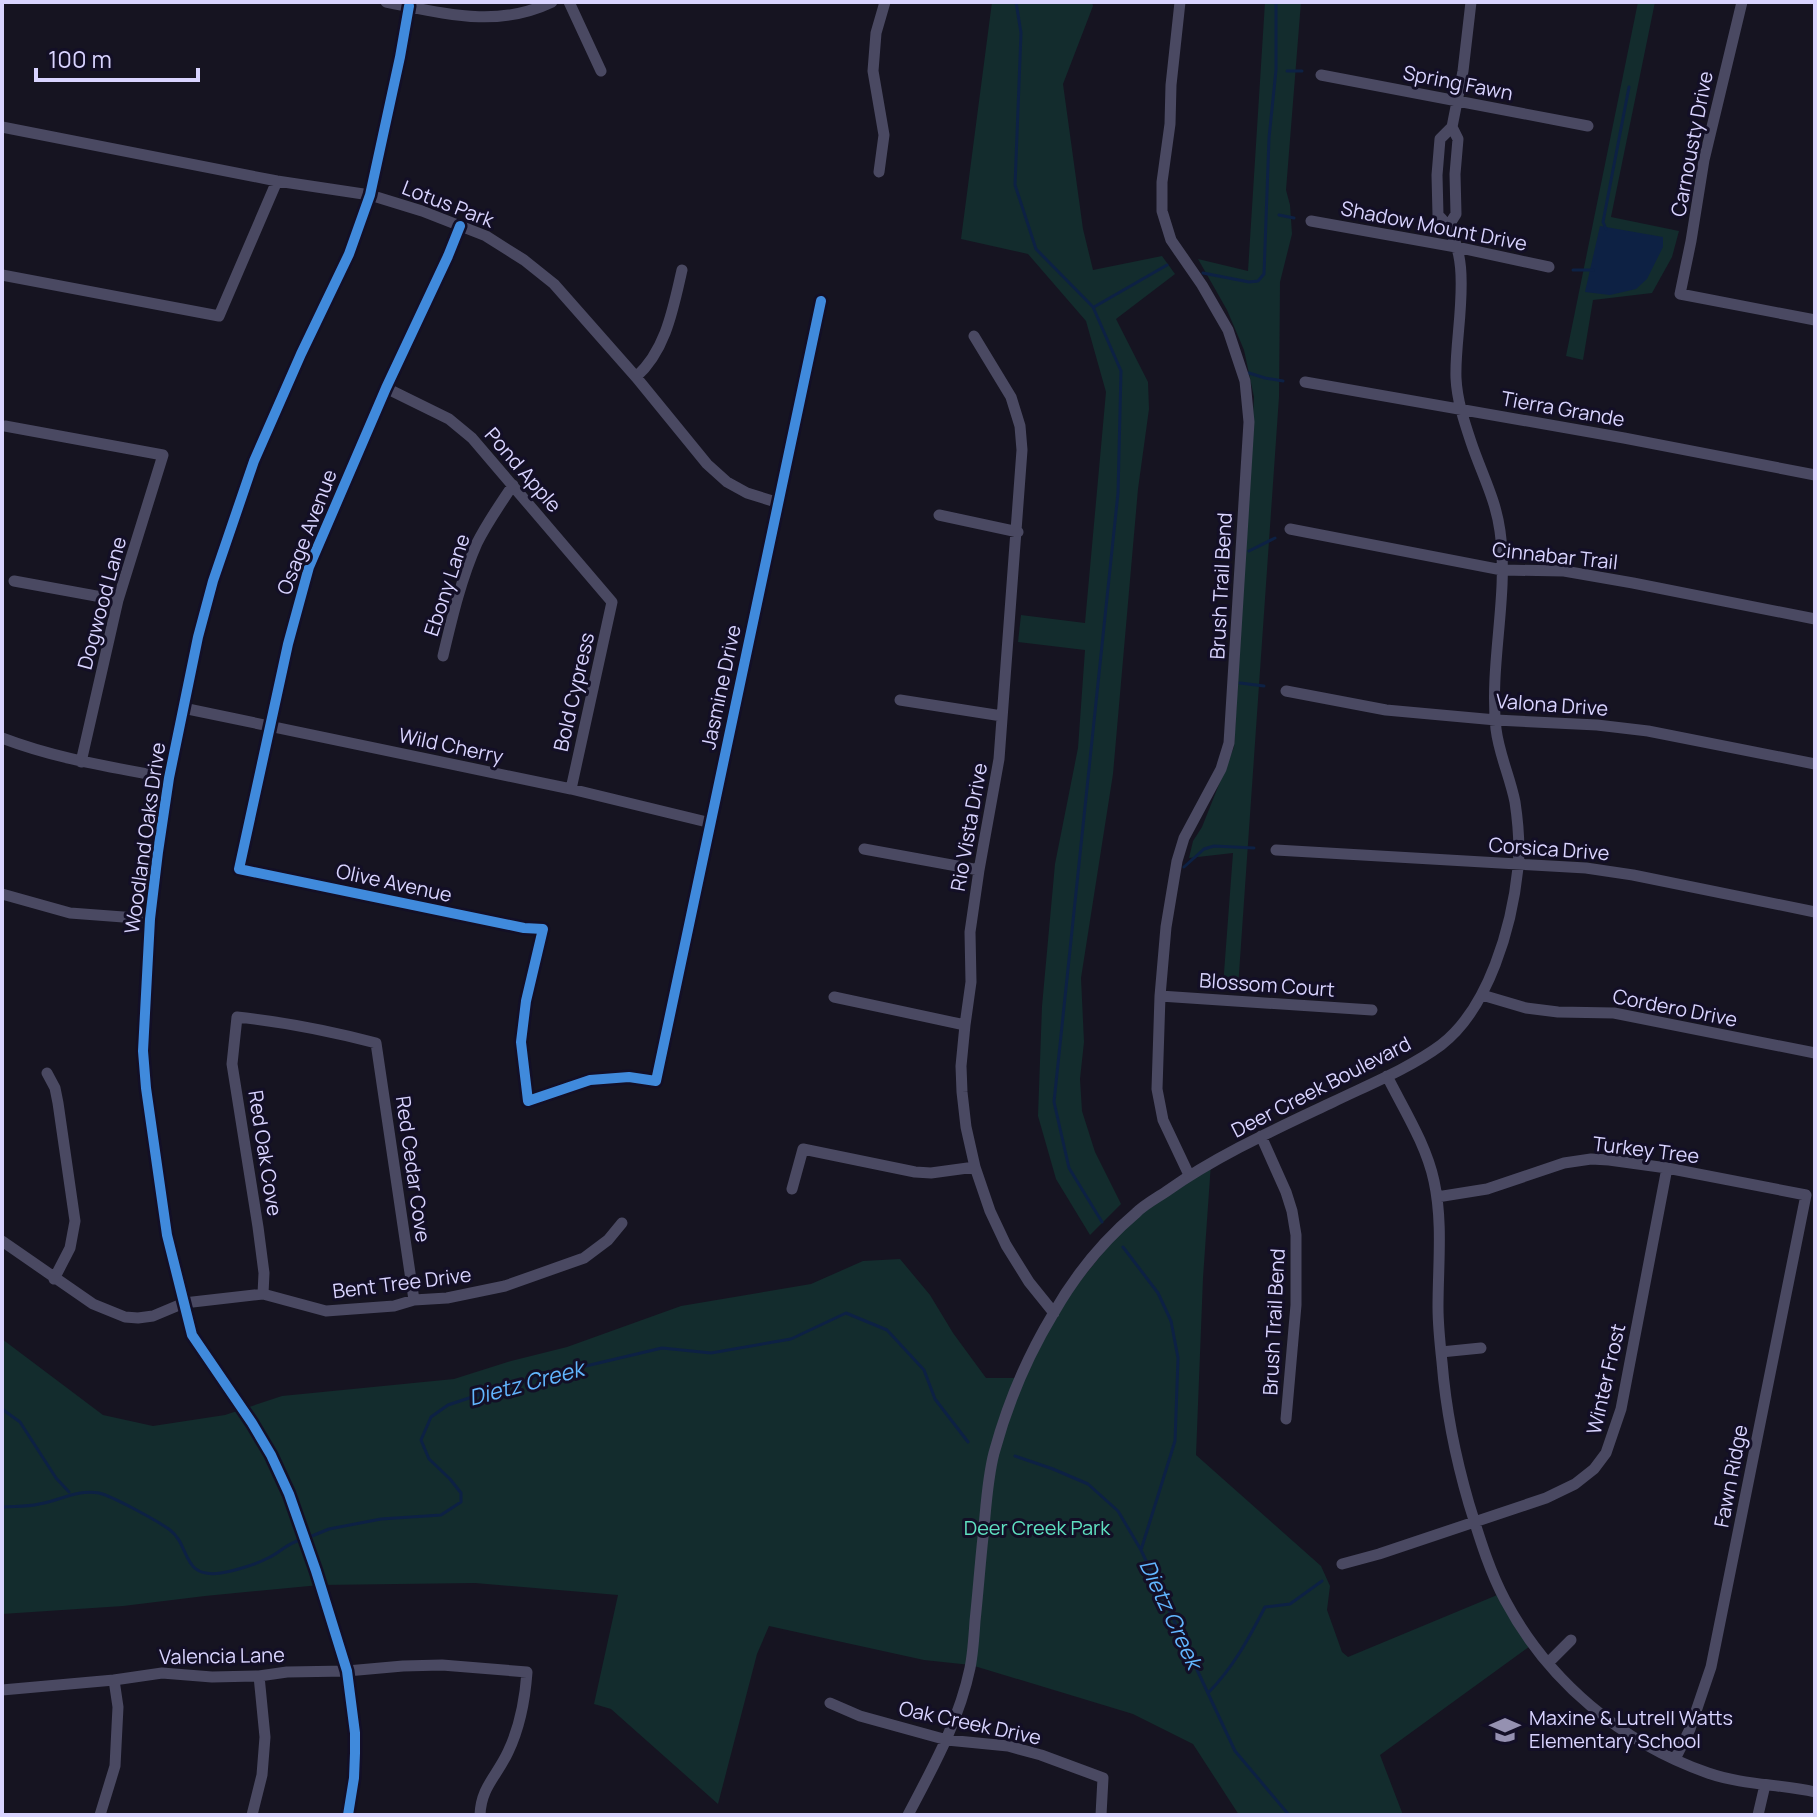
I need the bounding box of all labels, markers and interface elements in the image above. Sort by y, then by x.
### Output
scale bar [36,32,198,82]
text: 100 m [48,42,112,75]
street label: Spring Fawn [1401,59,1515,106]
street label: Carnousty Drive [1664,69,1719,219]
street label: Lotus Park [398,174,499,234]
street label: Shadow Mount Drive [1339,194,1529,257]
street label: Tierra Grande [1499,384,1627,433]
street label: Pond Apple [479,421,568,518]
street label: Osage Avenue [270,465,343,598]
street label: Brush Trail Bend [1203,512,1238,660]
street label: Ebony Lane [417,530,476,639]
street label: Dogwood Lane [71,534,132,672]
street label: Cinnabar Trail [1491,535,1619,576]
street label: Jasmine Drive [694,622,747,752]
street label: Bold Cypress [547,630,600,754]
street label: Valona Drive [1495,687,1609,722]
street label: Wild Cherry [396,721,506,770]
street label: Woodland Oaks Drive [118,740,171,935]
street label: Rio Vista Drive [944,761,993,893]
street label: Corsica Drive [1488,831,1610,866]
street label: Olive Avenue [334,857,454,908]
street label: Blossom Court [1198,966,1336,1003]
street label: Cordero Drive [1611,982,1740,1033]
street label: Deer Creek Boulevard [1226,1030,1415,1144]
street label: Red Oak Cove [242,1088,289,1218]
street label: Red Cedar Cove [390,1094,437,1244]
street label: Turkey Tree [1591,1130,1701,1169]
street label: Brush Trail Bend [1256,1248,1291,1396]
street label: Bent Tree Drive [331,1261,473,1304]
street label: Winter Frost [1580,1321,1631,1437]
water label: Dietz Creek [465,1352,590,1413]
street label: Fawn Ridge [1707,1422,1754,1530]
park label: Deer Creek Park [964,1514,1111,1541]
water label: Dietz Creek [1133,1554,1211,1676]
street label: Valencia Lane [159,1641,285,1670]
street label: Oak Creek Drive [896,1694,1044,1751]
place label: Maxine & Lutrell Watts Elementary School [1529,1704,1733,1754]
school or university icon: Maxine & Lutrell Watts Elementary School [1488,1713,1522,1747]

